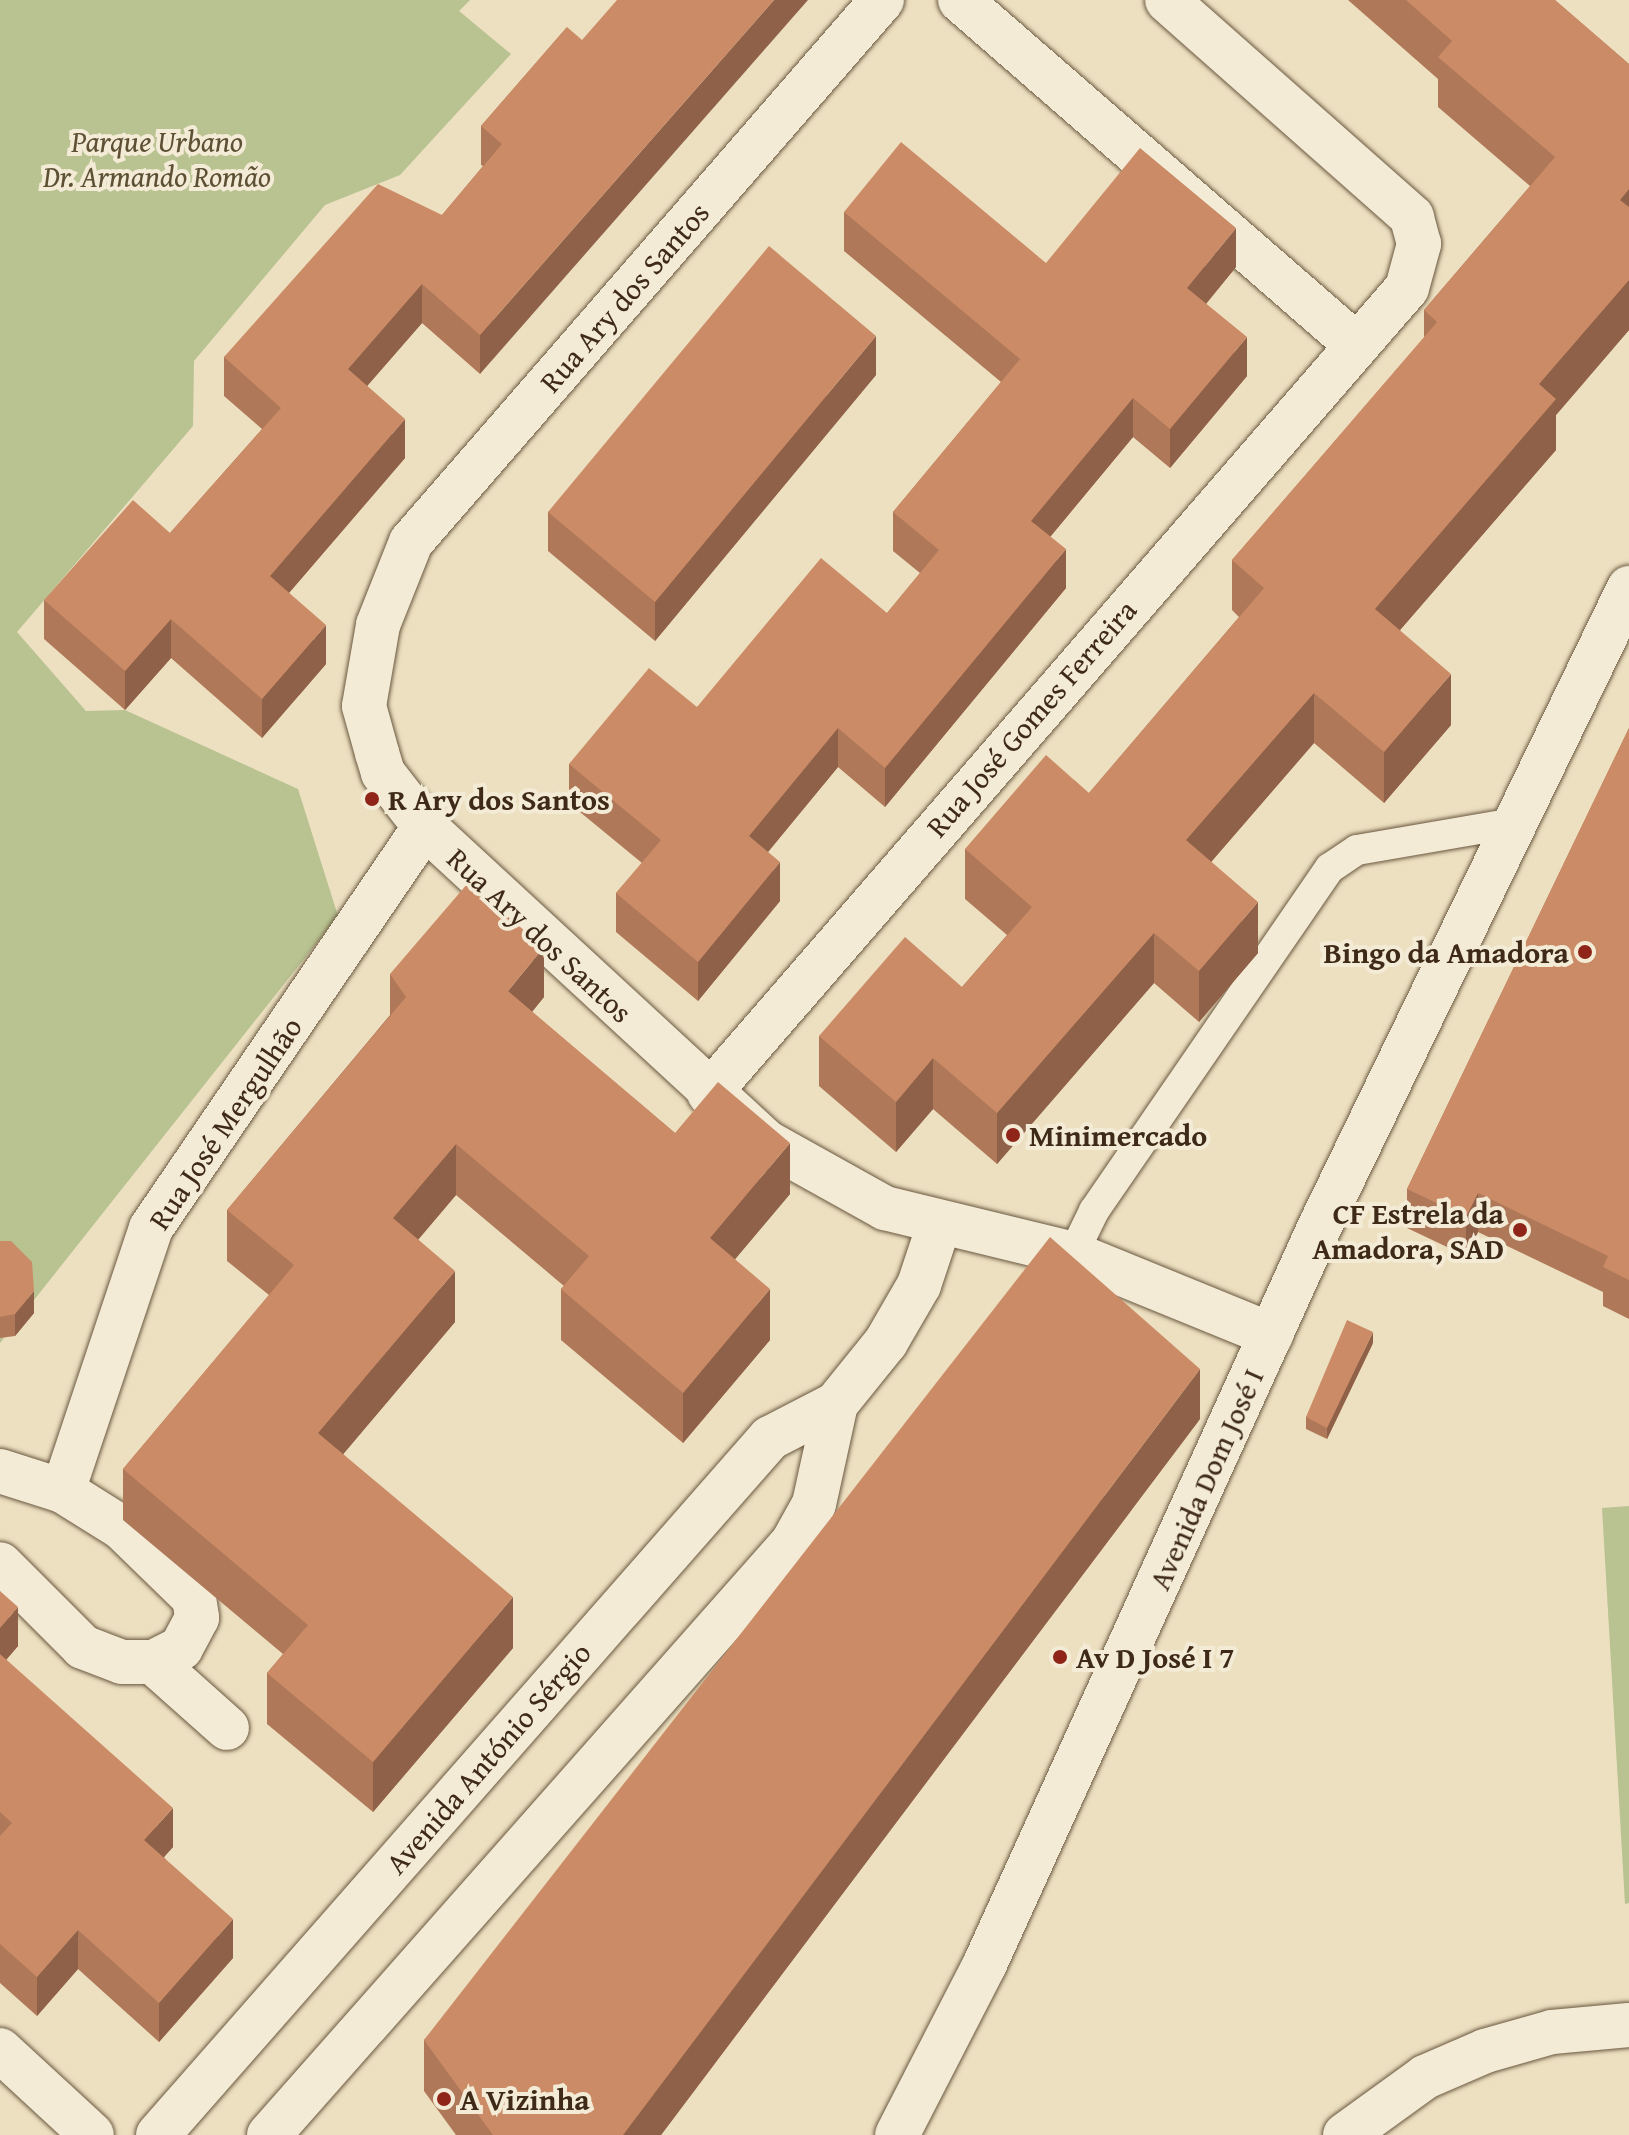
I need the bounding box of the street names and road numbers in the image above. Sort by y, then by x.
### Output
street label: Rua Ary dos Santos [532,195,716,399]
street label: Rua José Gomes Ferreira [918,592,1144,844]
street label: Rua Ary dos Santos [440,840,640,1030]
street label: Rua José Mergulhão [141,1010,309,1236]
street label: Avenida Dom José I [1141,1363,1271,1595]
street label: Avenida António Sérgio [378,1635,598,1881]

